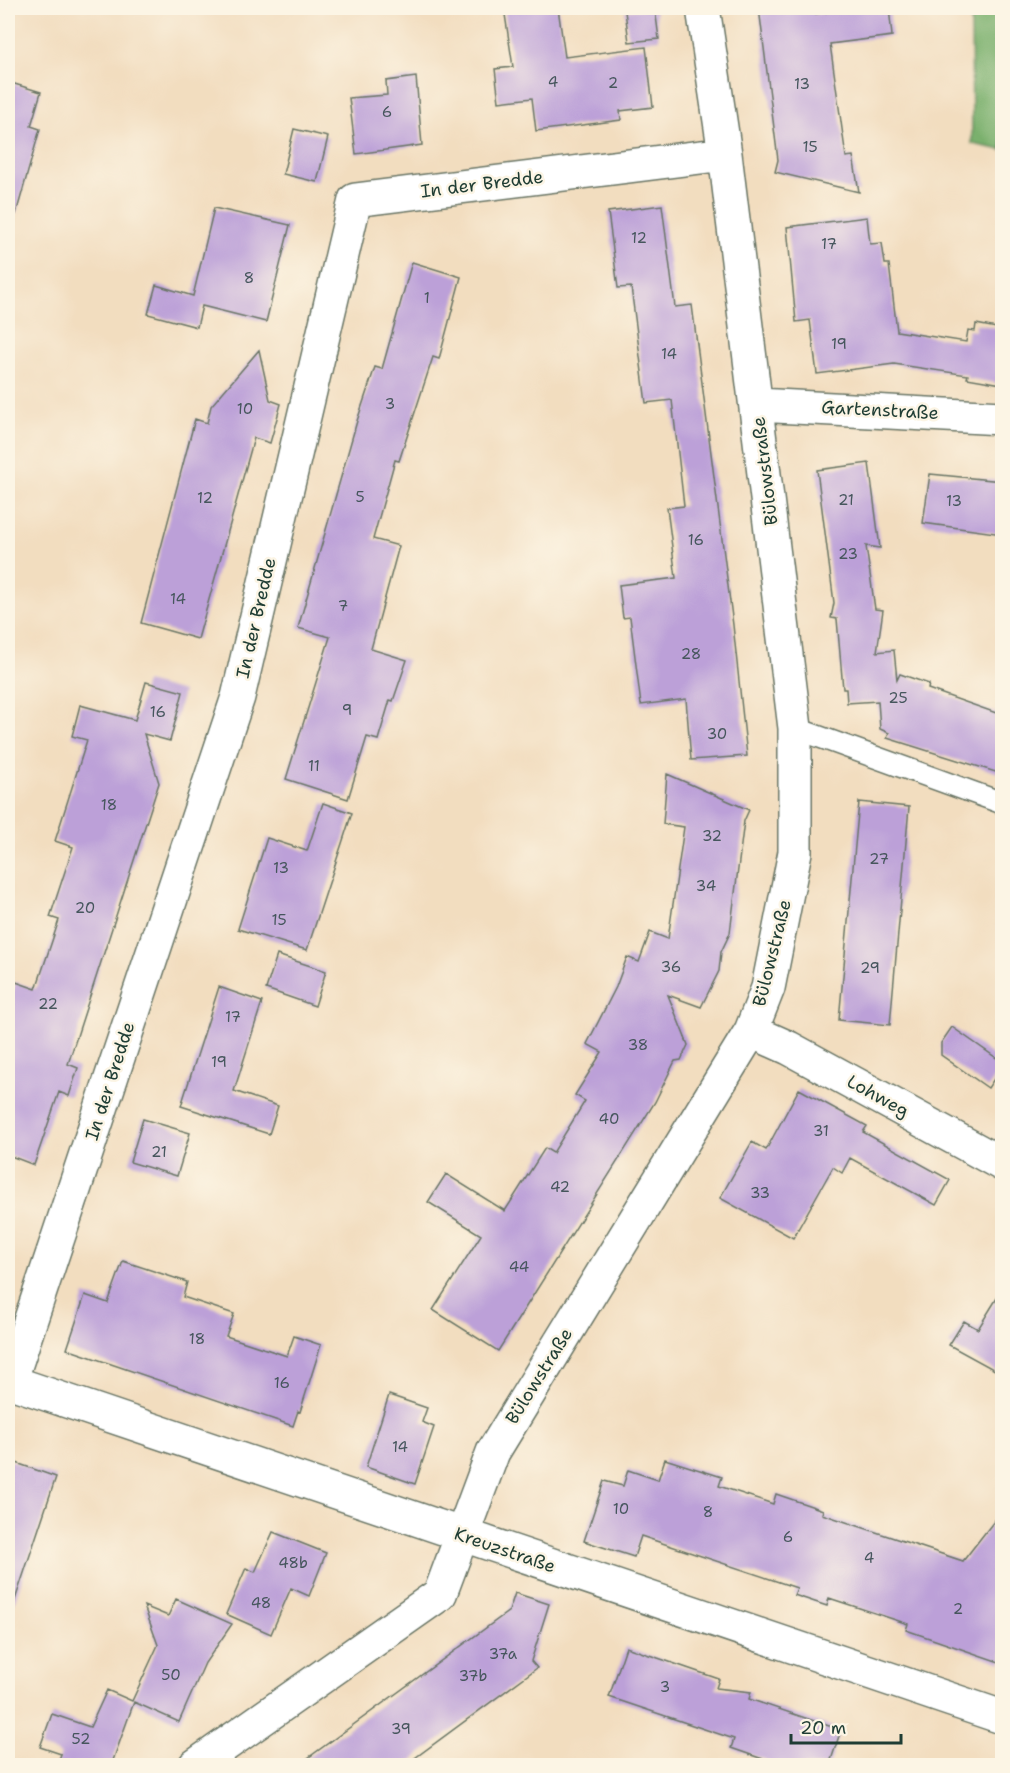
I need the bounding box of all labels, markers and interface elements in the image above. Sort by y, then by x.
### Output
house number: 4 [548,72,558,92]
house number: 2 [608,73,618,93]
house number: 13 [794,74,810,94]
house number: 6 [382,102,392,122]
house number: 15 [802,137,818,157]
street label: In der Bredde [419,165,545,203]
house number: 12 [631,228,647,248]
house number: 17 [821,234,837,254]
house number: 8 [244,268,254,288]
house number: 1 [424,288,430,308]
house number: 19 [831,334,847,354]
house number: 14 [661,344,677,364]
house number: 3 [385,394,395,414]
street label: Gartenstraße [821,395,939,425]
house number: 10 [237,399,253,419]
street label: Bülowstraße [746,415,784,527]
house number: 5 [355,487,365,507]
house number: 12 [197,488,213,508]
house number: 21 [838,490,854,510]
house number: 13 [946,491,962,511]
house number: 16 [688,530,704,550]
house number: 23 [838,544,858,564]
street label: In der Bredde [230,555,282,681]
house number: 14 [170,589,186,609]
house number: 7 [338,596,348,616]
house number: 28 [681,644,701,664]
house number: 25 [888,688,908,708]
house number: 9 [342,700,352,720]
house number: 16 [150,702,166,722]
house number: 30 [707,724,727,744]
house number: 11 [308,756,320,776]
house number: 18 [101,795,117,815]
house number: 32 [702,826,722,846]
house number: 27 [869,849,889,869]
house number: 13 [273,858,289,878]
house number: 34 [696,876,716,896]
street label: Bülowstraße [747,897,797,1009]
house number: 20 [75,898,95,918]
house number: 15 [271,910,287,930]
house number: 36 [661,957,681,977]
house number: 29 [860,958,880,978]
house number: 22 [38,994,58,1014]
house number: 17 [225,1007,241,1027]
street label: In der Bredde [80,1019,140,1143]
house number: 38 [628,1035,648,1055]
house number: 19 [211,1052,227,1072]
street label: Lohweg [843,1069,913,1123]
house number: 40 [599,1109,619,1129]
house number: 31 [813,1121,829,1141]
house number: 21 [151,1142,167,1162]
house number: 42 [550,1177,570,1197]
house number: 33 [750,1183,770,1203]
house number: 44 [509,1257,529,1277]
street label: Bülowstraße [500,1323,578,1429]
house number: 18 [189,1329,205,1349]
house number: 16 [274,1373,290,1393]
house number: 14 [392,1437,408,1457]
house number: 10 [613,1499,629,1519]
house number: 8 [703,1502,713,1522]
street label: Kreuzstraße [451,1521,559,1579]
house number: 6 [783,1527,793,1547]
house number: 4 [864,1548,874,1568]
house number: 48b [278,1553,308,1573]
house number: 48 [251,1593,271,1613]
house number: 2 [953,1599,963,1619]
house number: 37a [489,1644,518,1664]
house number: 50 [161,1665,181,1685]
house number: 37b [459,1666,487,1686]
house number: 3 [660,1677,670,1697]
scale bar [791,1707,900,1745]
text: 20 m [800,1716,846,1740]
house number: 39 [391,1719,411,1739]
house number: 52 [72,1729,90,1749]

